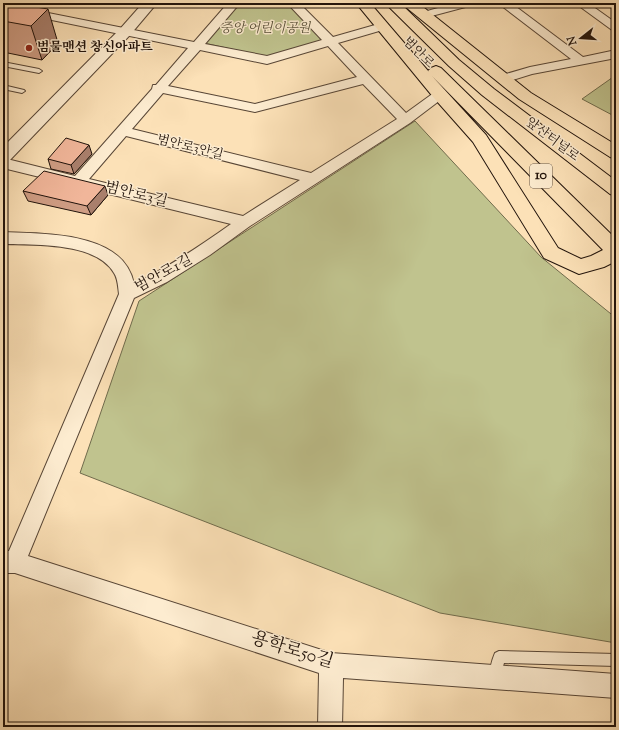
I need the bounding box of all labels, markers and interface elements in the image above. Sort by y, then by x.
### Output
north arrow [561,18,601,58]
park label: 중앙 어린이공원 [220,20,312,38]
street label: 범안로 [398,33,438,73]
text: N [563,34,582,48]
place label: 범물맨션 창신아파트 [37,39,153,57]
marker: 범물맨션 창신아파트 [24,43,34,53]
street label: 앞산터널로 [522,114,583,166]
street label: 범안로3안길 [155,131,225,165]
road number: 10 [530,164,552,188]
street label: 범안로3길 [102,177,170,213]
street label: 범안로1길 [131,250,197,298]
street label: 용학로50길 [247,626,337,676]

